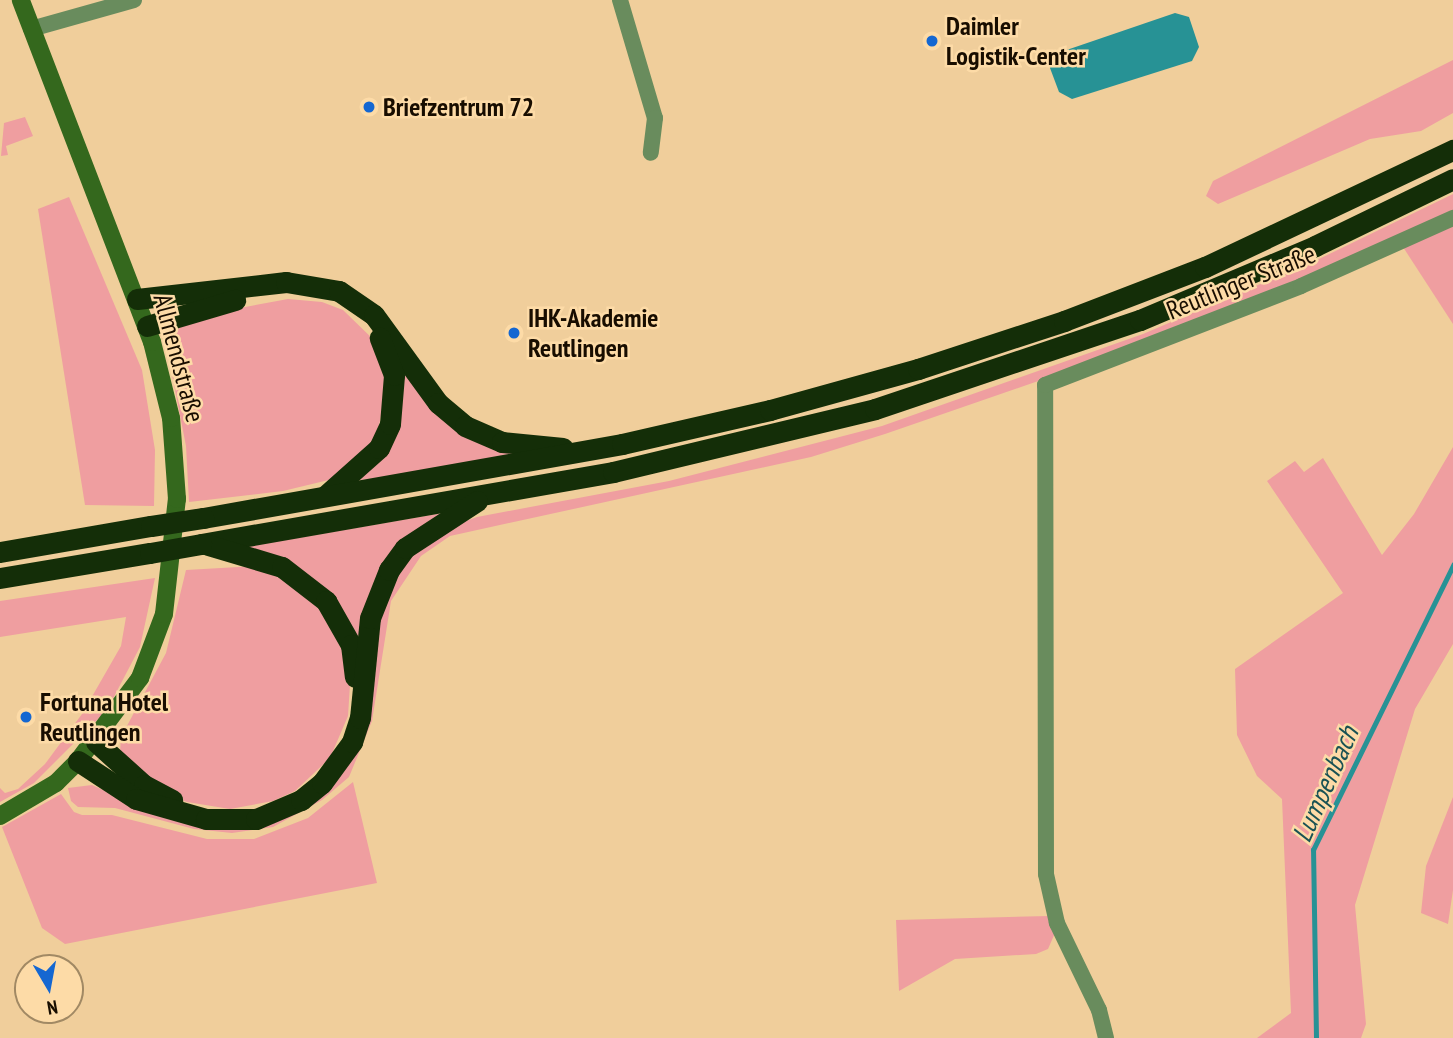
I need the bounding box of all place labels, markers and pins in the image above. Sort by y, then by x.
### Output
place label: Daimler Logistik-Center [946,10,1086,72]
marker: Daimler Logistik-Center [924,33,940,49]
place label: Briefzentrum 72 [383,91,534,123]
marker: Briefzentrum 72 [361,99,377,115]
place label: IHK-Akademie Reutlingen [528,302,658,364]
marker: IHK-Akademie Reutlingen [506,325,522,341]
place label: Fortuna Hotel Reutlingen [40,686,168,748]
marker: Fortuna Hotel Reutlingen [18,709,34,725]

